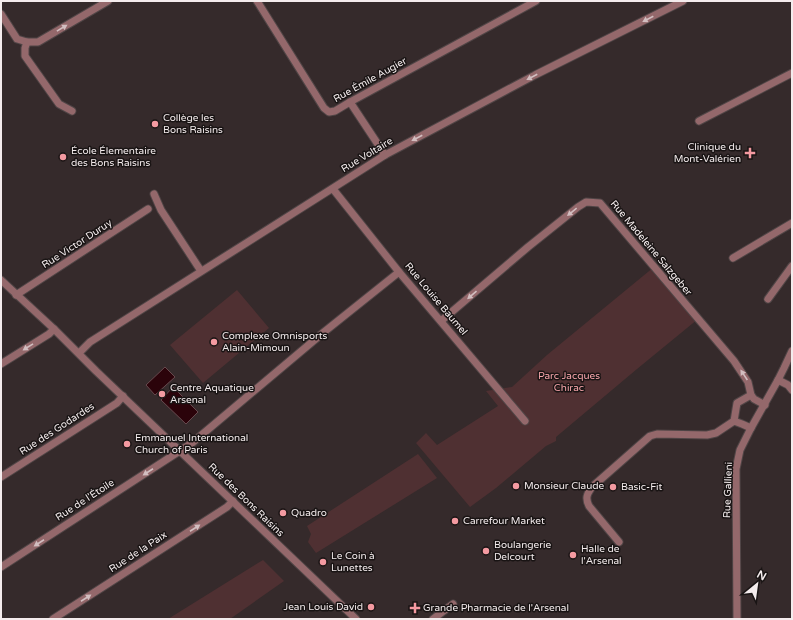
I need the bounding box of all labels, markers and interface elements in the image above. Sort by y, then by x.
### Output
one-way arrow [642,15,654,22]
one-way arrow [56,24,68,31]
street label: Rue Émile Augier [331,55,409,105]
one-way arrow [526,74,538,80]
place label: Collège les Bons Raisins [163,112,223,136]
marker: Collège les Bons Raisins [150,119,160,129]
street label: Rue Voltaire [339,135,395,175]
one-way arrow [411,135,423,141]
place label: Clinique du Mont-Valérien [674,141,741,165]
place label: École Élementaire des Bons Raisins [71,145,156,169]
marker: Clinique du Mont-Valérien [744,147,756,159]
marker: École Élementaire des Bons Raisins [58,152,68,162]
street label: Rue Madeleine Salzgeber [608,198,695,298]
one-way arrow [566,208,577,216]
street label: Rue Victor Duruy [40,217,115,271]
street label: Rue Louise Baumel [402,260,470,338]
one-way arrow [466,291,477,300]
place label: Complexe Omnisports Alain-Mimoun [222,330,328,354]
marker: Complexe Omnisports Alain-Mimoun [209,337,219,347]
one-way arrow [22,344,34,351]
park label: Parc Jacques Chirac [538,370,600,394]
one-way arrow [740,370,748,380]
place label: Centre Aquatique Arsenal [170,382,254,406]
marker: Centre Aquatique Arsenal [157,389,167,399]
street label: Rue des Godardes [17,400,97,458]
place label: Emmanuel International Church of Paris [135,432,248,456]
marker: Emmanuel International Church of Paris [122,439,132,449]
street label: Rue des Bons Raisins [206,461,287,539]
street label: Rue Gallieni [721,462,735,518]
one-way arrow [142,468,153,475]
street label: Rue de l'Étoile [53,476,117,523]
place label: Monsieur Claude [524,480,605,492]
marker: Monsieur Claude [511,481,521,491]
place label: Basic-Fit [621,481,663,493]
marker: Basic-Fit [608,482,618,492]
place label: Quadro [291,507,327,519]
marker: Quadro [278,508,288,518]
place label: Carrefour Market [463,515,545,527]
marker: Carrefour Market [450,516,460,526]
one-way arrow [189,524,201,531]
street label: Rue de la Paix [107,529,169,575]
one-way arrow [33,539,44,546]
place label: Boulangerie Delcourt [494,539,552,563]
place label: Halle de l'Arsenal [581,543,622,567]
marker: Boulangerie Delcourt [481,546,491,556]
place label: Le Coin à Lunettes [331,550,375,574]
marker: Halle de l'Arsenal [568,550,578,560]
marker: Le Coin à Lunettes [318,557,328,567]
north arrow [737,564,777,604]
text: N [755,568,769,584]
one-way arrow [81,594,91,602]
place label: Jean Louis David [284,601,363,613]
marker: Jean Louis David [366,602,376,612]
place label: Grande Pharmacie de l'Arsenal [423,602,569,614]
marker: Grande Pharmacie de l'Arsenal [410,603,420,613]

